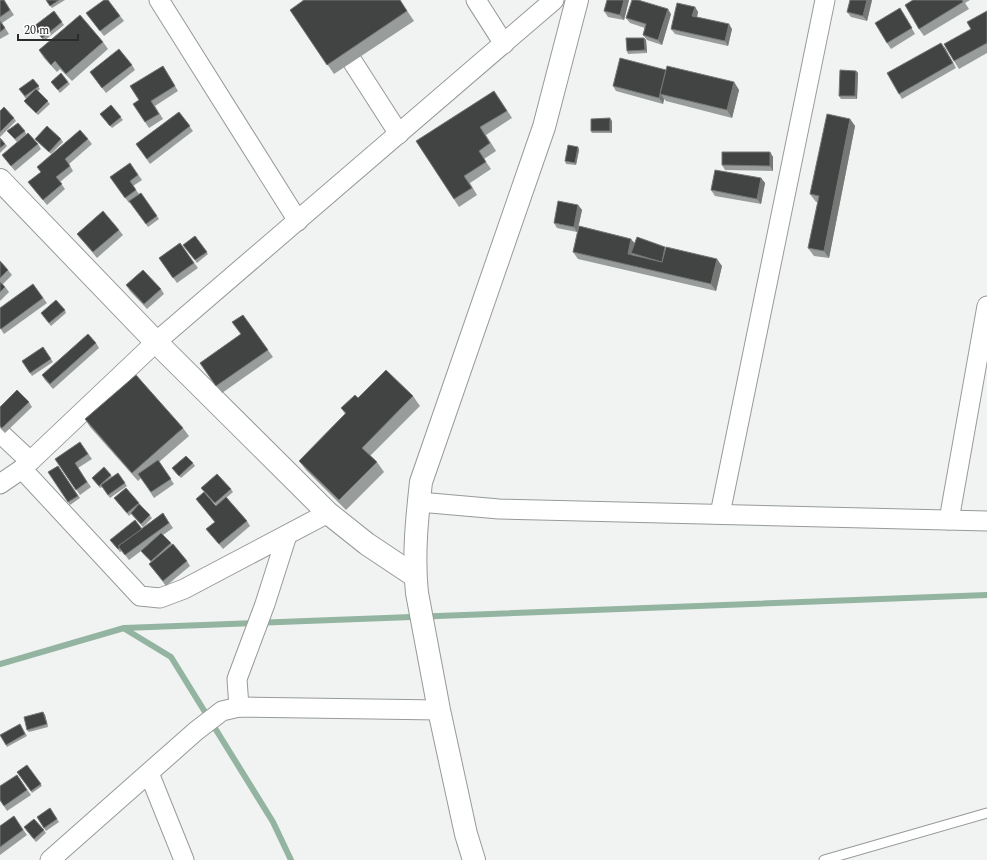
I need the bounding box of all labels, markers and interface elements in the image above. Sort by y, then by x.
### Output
scale bar [18,16,78,42]
text: 20 m [24,21,49,40]

